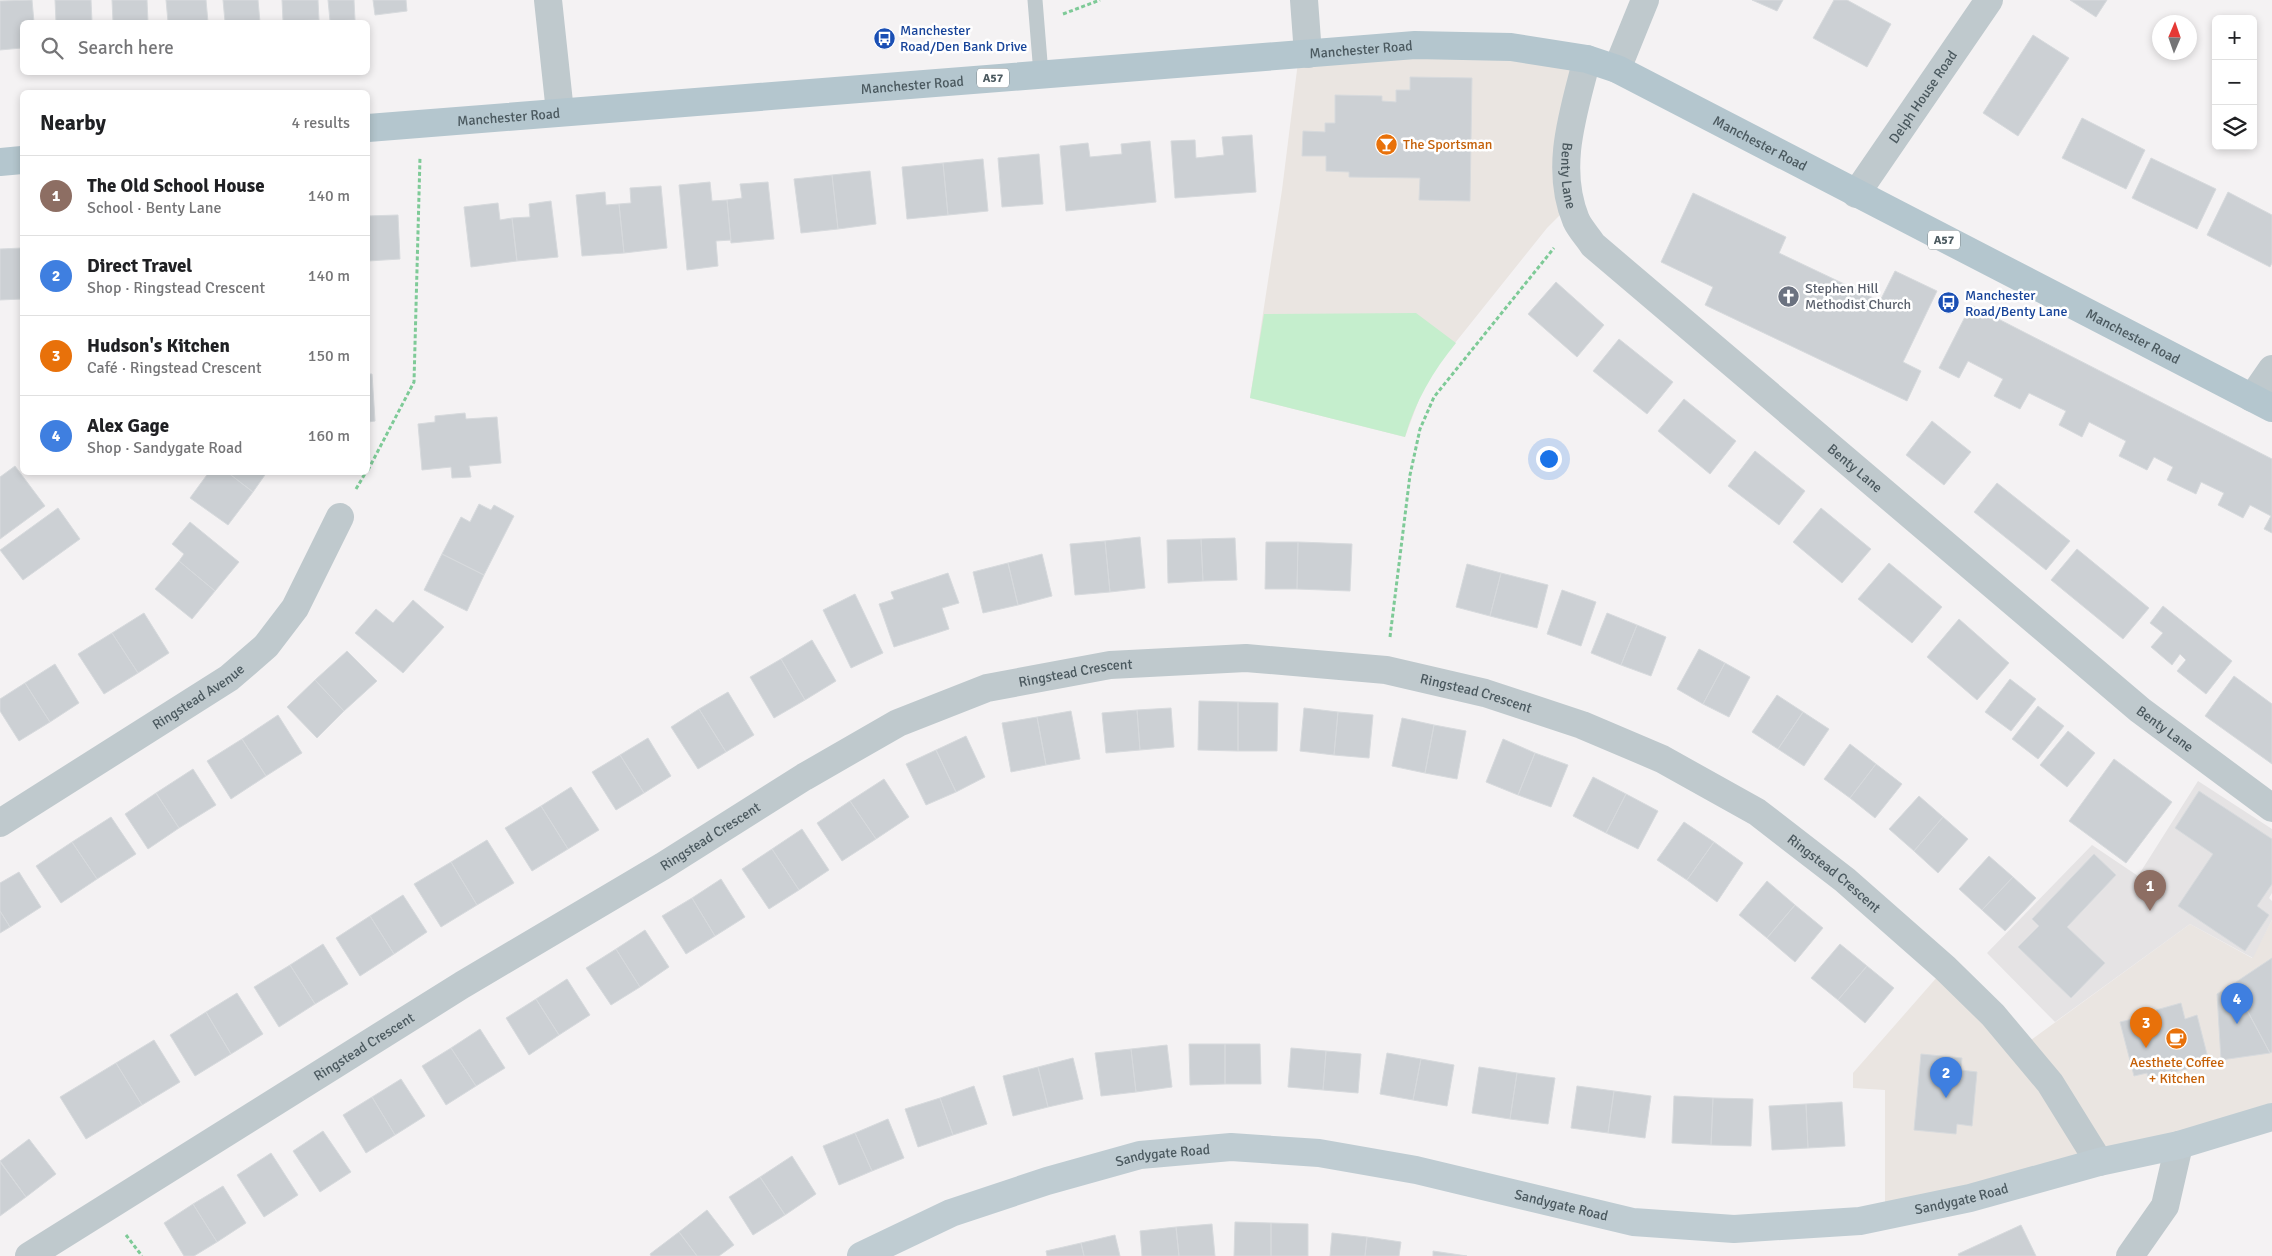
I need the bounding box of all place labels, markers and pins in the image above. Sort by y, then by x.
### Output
place label: Manchester Road/Den Bank Drive [900,22,1027,55]
bus stop icon: Manchester Road/Den Bank Drive [872,26,896,50]
bar icon: The Sportsman [1375,132,1399,156]
place label: The Sportsman [1403,136,1492,153]
place label: Stephen Hill Methodist Church [1805,280,1911,313]
church icon: Stephen Hill Methodist Church [1777,284,1801,308]
place label: Manchester Road/Benty Lane [1965,287,2067,320]
bus stop icon: Manchester Road/Benty Lane [1937,291,1961,315]
pin: 1 [2134,870,2166,911]
pin: 4 [2221,983,2253,1024]
pin: 3 [2130,1007,2162,1048]
cafe icon: Aesthete Coffee + Kitchen [2165,1027,2189,1051]
place label: Aesthete Coffee + Kitchen [2130,1054,2224,1087]
pin: 2 [1930,1057,1962,1098]

